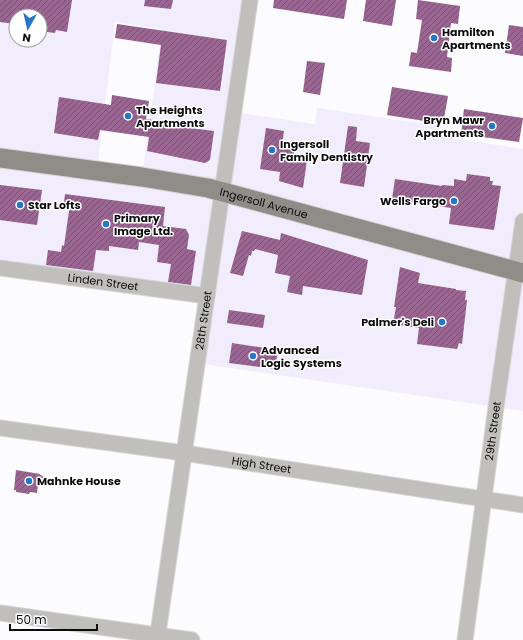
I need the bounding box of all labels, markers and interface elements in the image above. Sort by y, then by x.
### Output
north arrow [8,8,48,48]
place label: Hamilton Apartments [442,24,511,53]
text: N [21,29,32,46]
marker: Hamilton Apartments [429,33,439,43]
place label: The Heights Apartments [136,102,205,131]
marker: The Heights Apartments [123,111,133,121]
place label: Bryn Mawr Apartments [415,112,484,141]
marker: Bryn Mawr Apartments [487,121,497,131]
place label: Ingersoll Family Dentistry [280,136,373,165]
marker: Ingersoll Family Dentistry [267,145,277,155]
street label: Ingersoll Avenue [218,184,310,223]
place label: Wells Fargo [380,193,446,209]
marker: Wells Fargo [449,196,459,206]
place label: Star Lofts [28,197,81,213]
marker: Star Lofts [15,200,25,210]
place label: Primary Image Ltd. [114,210,173,239]
marker: Primary Image Ltd. [101,219,111,229]
street label: Linden Street [67,269,139,295]
street label: 28th Street [191,290,216,351]
place label: Palmer's Deli [361,314,434,330]
marker: Palmer's Deli [437,317,447,327]
place label: Advanced Logic Systems [261,342,342,371]
marker: Advanced Logic Systems [248,351,258,361]
street label: 29th Street [481,400,505,461]
street label: High Street [231,452,292,477]
place label: Mahnke House [37,473,121,489]
marker: Mahnke House [24,476,34,486]
scale bar [10,606,97,632]
text: 50 m [16,611,47,628]

